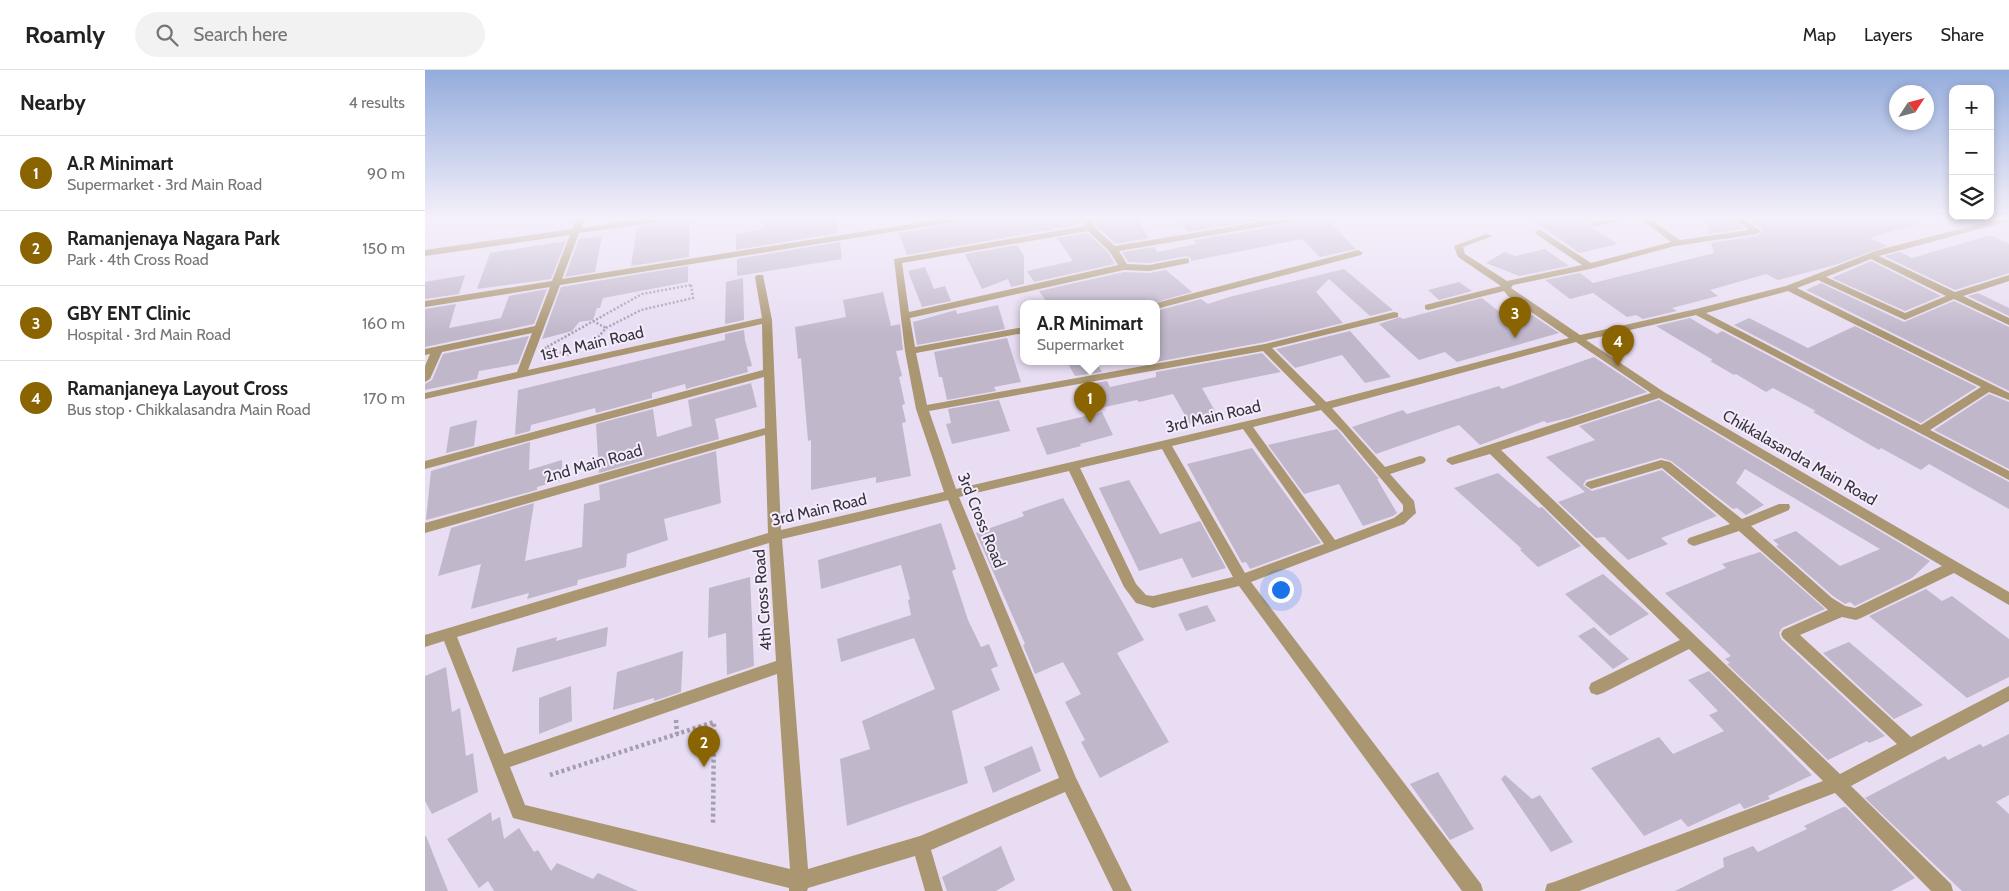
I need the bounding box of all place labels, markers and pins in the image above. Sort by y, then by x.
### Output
pin: 3 [1499,297,1531,338]
pin: 4 [1602,325,1634,366]
pin: 1 [1074,382,1106,423]
pin: 2 [688,726,720,767]

